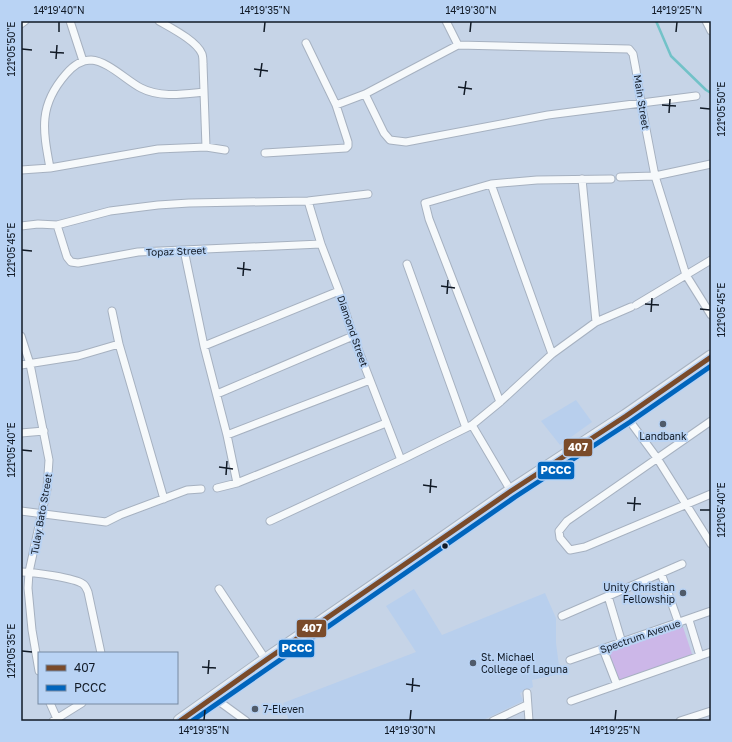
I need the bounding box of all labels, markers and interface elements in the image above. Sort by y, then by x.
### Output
text: 14°19'40"N [33,4,85,16]
text: 14°19'35"N [240,4,290,16]
text: 14°19'30"N [446,4,497,16]
text: 14°19'25"N [652,4,702,16]
text: 121°05'50"E [5,22,17,76]
street label: Main Street [632,74,652,130]
text: 121°05'50"E [715,82,727,136]
text: 121°05'45"E [5,223,17,277]
street label: Topaz Street [146,244,206,258]
text: 121°05'45"E [715,283,727,337]
street label: Diamond Street [335,294,371,368]
marker: Landbank [658,419,668,429]
text: 121°05'40"E [5,422,17,478]
place label: Landbank [639,430,687,442]
line badge: 407 [563,438,593,457]
text: 407 [568,440,588,453]
line badge: PCCC [537,461,575,480]
text: PCCC [541,463,572,476]
street label: Tulay Bato Street [28,472,54,556]
text: 121°05'40"E [715,482,727,538]
unlabelled marker [440,541,450,551]
place label: Unity Christian Fellowship [603,581,675,605]
marker: Unity Christian Fellowship [678,588,688,598]
street label: Spectrum Avenue [598,617,682,655]
line badge: 407 [296,619,327,638]
text: 407 [302,621,322,634]
text: 121°05'35"E [5,624,17,678]
line badge: PCCC [278,639,315,658]
text: PCCC [282,641,313,654]
place label: St. Michael College of Laguna [481,651,568,675]
legend [38,652,178,704]
marker: St. Michael College of Laguna [468,658,478,668]
text: 407 [74,660,95,675]
text: PCCC [74,680,106,695]
place label: 7-Eleven [263,703,304,715]
marker: 7-Eleven [250,704,260,714]
text: 14°19'35"N [179,724,229,736]
text: 14°19'30"N [385,724,436,736]
text: 14°19'25"N [590,724,640,736]

